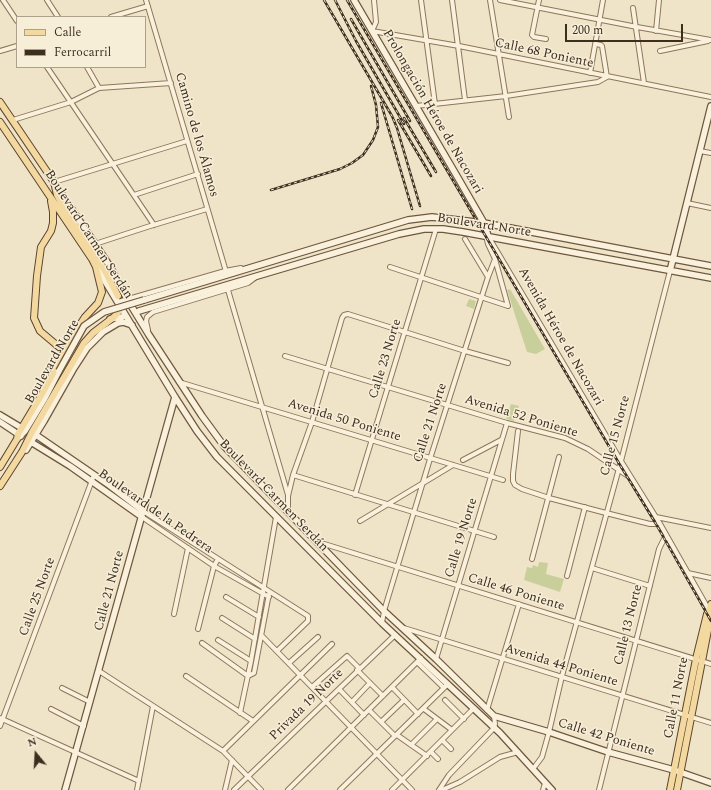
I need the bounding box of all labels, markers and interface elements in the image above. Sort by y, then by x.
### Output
legend [16,16,146,68]
scale bar [567,16,685,42]
text: 200 m [572,21,603,40]
text: Calle [54,23,81,42]
street label: Prolongación Héroe de Nacozari [378,27,486,197]
street label: Calle 68 Poniente [493,36,595,72]
text: Ferrocarril [54,43,111,62]
street label: Camino de los Álamos [171,71,221,199]
street label: Boulevard Carmen Serdán [40,168,136,302]
street label: Boulevard Norte [436,211,532,241]
street label: Avenida Héroe de Nacozari [514,265,606,409]
street label: Boulevard Norte [23,317,83,407]
street label: Calle 23 Norte [366,317,406,401]
street label: Calle 21 Norte [411,381,451,465]
street label: Avenida 52 Poniente [462,392,580,442]
street label: Calle 15 Norte [598,394,634,478]
street label: Avenida 50 Poniente [285,396,403,446]
street label: Boulevard Carmen Serdán [215,436,331,556]
street label: Boulevard de la Pedrera [95,467,215,557]
street label: Calle 19 Norte [442,496,482,580]
street label: Calle 21 Norte [92,549,128,633]
street label: Calle 25 Norte [17,556,59,638]
street label: Calle 46 Poniente [466,571,566,615]
street label: Calle 13 Norte [611,583,647,667]
street label: Avenida 44 Poniente [502,641,620,691]
street label: Calle 11 Norte [661,656,693,740]
street label: Privada 19 Norte [267,666,347,744]
street label: Calle 42 Poniente [556,716,656,760]
text: N [25,733,39,752]
north arrow [16,734,56,774]

